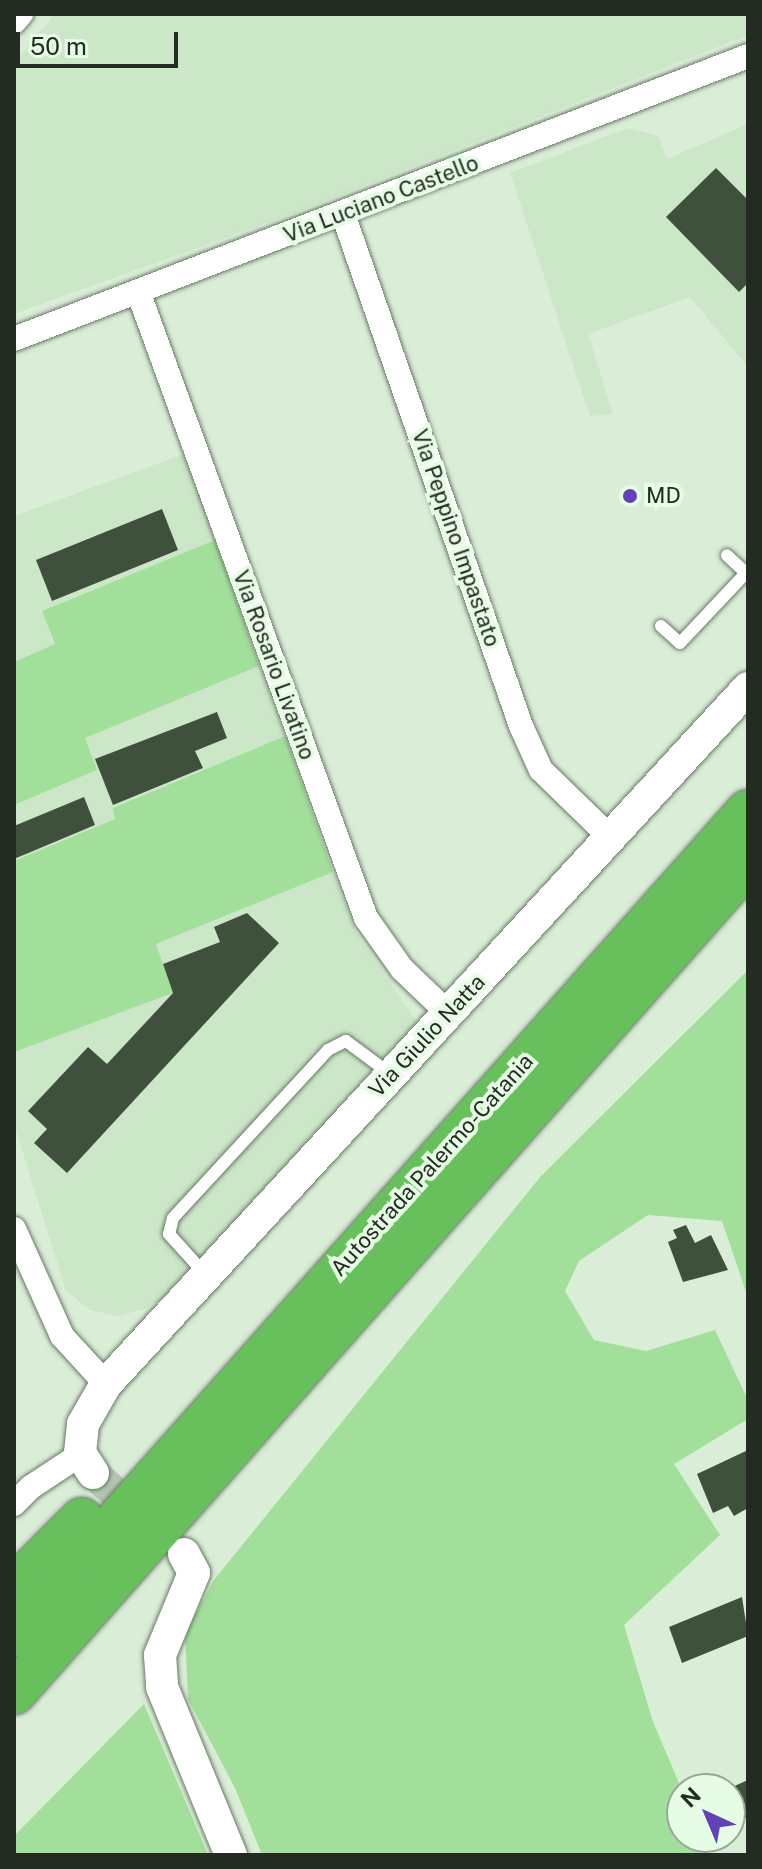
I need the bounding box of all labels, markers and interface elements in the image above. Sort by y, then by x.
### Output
scale bar [20,16,182,66]
text: 50 m [30,32,87,60]
street label: Via Luciano Castello [280,150,482,248]
street label: Via Peppino Impastato [406,426,506,650]
place label: MD [646,483,681,509]
marker: MD [621,487,639,505]
street label: Via Rosario Livatino [227,567,321,763]
street label: Via Giulio Natta [363,969,491,1103]
street label: Autostrada Palermo-Catania [325,1048,539,1282]
north arrow [666,1773,746,1853]
text: N [675,1782,706,1813]

